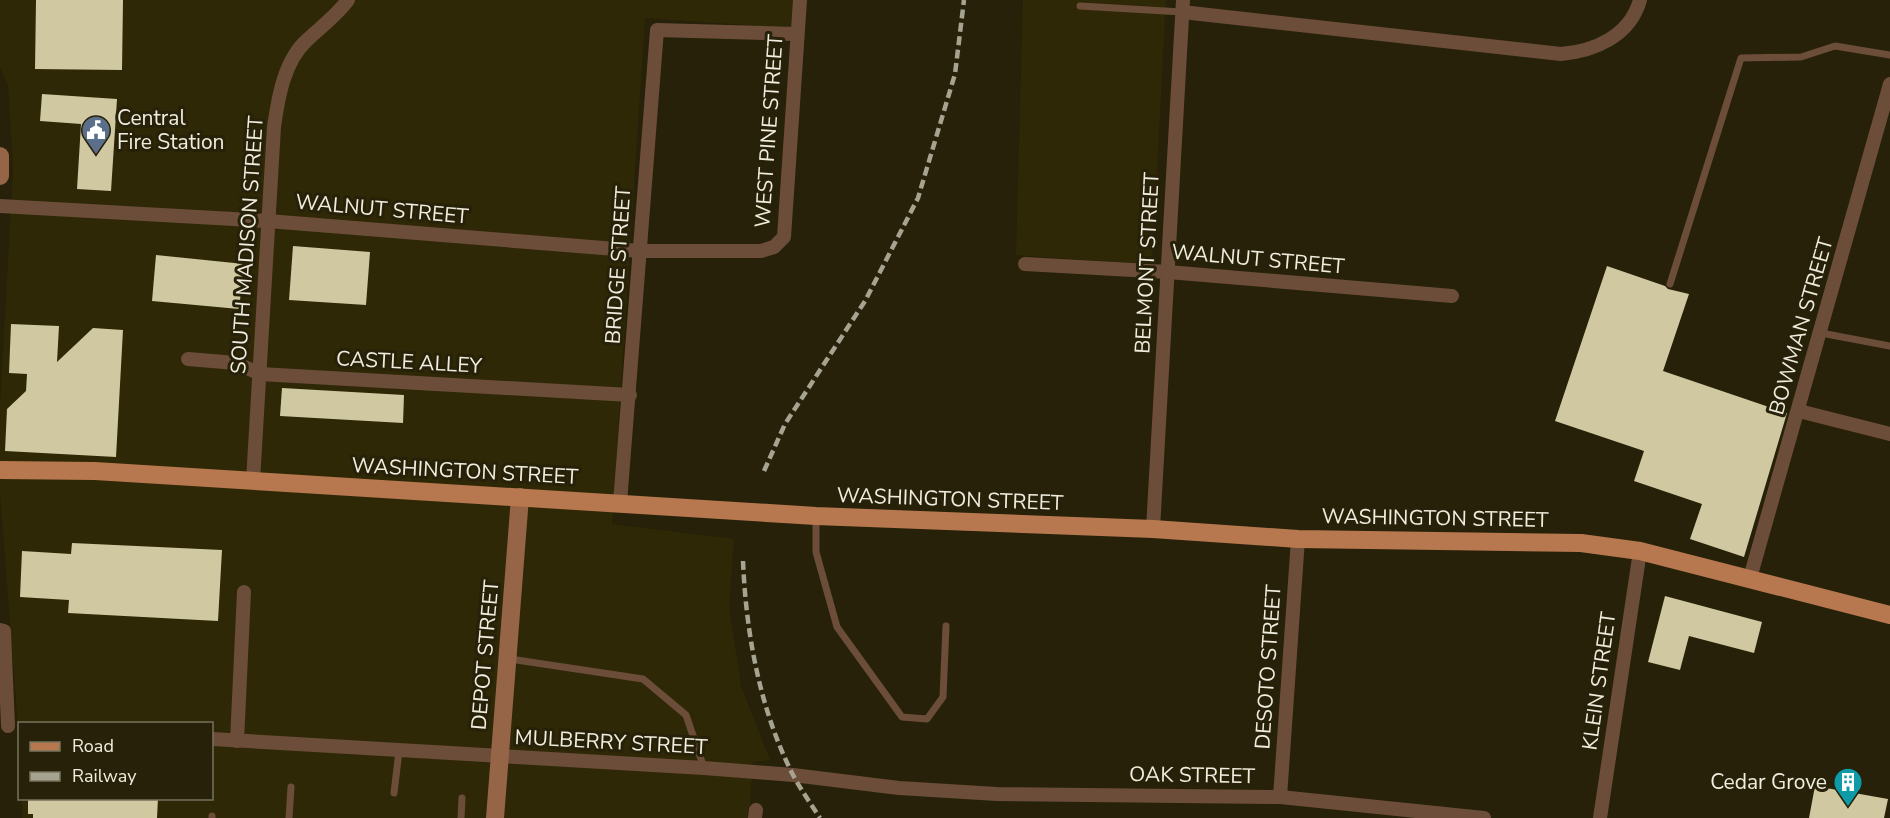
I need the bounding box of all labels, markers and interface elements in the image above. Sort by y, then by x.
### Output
street label: WEST PINE STREET [748,33,790,229]
place label: Central Fire Station [117,104,225,156]
public building icon: Central Fire Station [80,114,112,156]
street label: SOUTH MADISON STREET [224,115,270,375]
street label: BELMONT STREET [1128,171,1166,354]
street label: BRIDGE STREET [599,185,638,345]
street label: WALNUT STREET [294,187,470,231]
street label: BOWMAN STREET [1762,234,1840,418]
street label: WALNUT STREET [1170,237,1346,281]
street label: CASTLE ALLEY [335,344,483,380]
street label: WASHINGTON STREET [351,451,579,491]
street label: WASHINGTON STREET [836,481,1064,517]
street label: WASHINGTON STREET [1321,502,1549,534]
street label: DEPOT STREET [465,579,506,731]
street label: DESOTO STREET [1248,583,1288,750]
street label: KLEIN STREET [1575,610,1623,752]
legend [18,722,213,800]
street label: MULBERRY STREET [514,723,709,761]
text: Road [72,734,114,758]
street label: OAK STREET [1129,760,1256,790]
text: Railway [72,764,137,788]
building icon: Cedar Grove [1832,766,1864,808]
place label: Cedar Grove [1710,768,1827,796]

